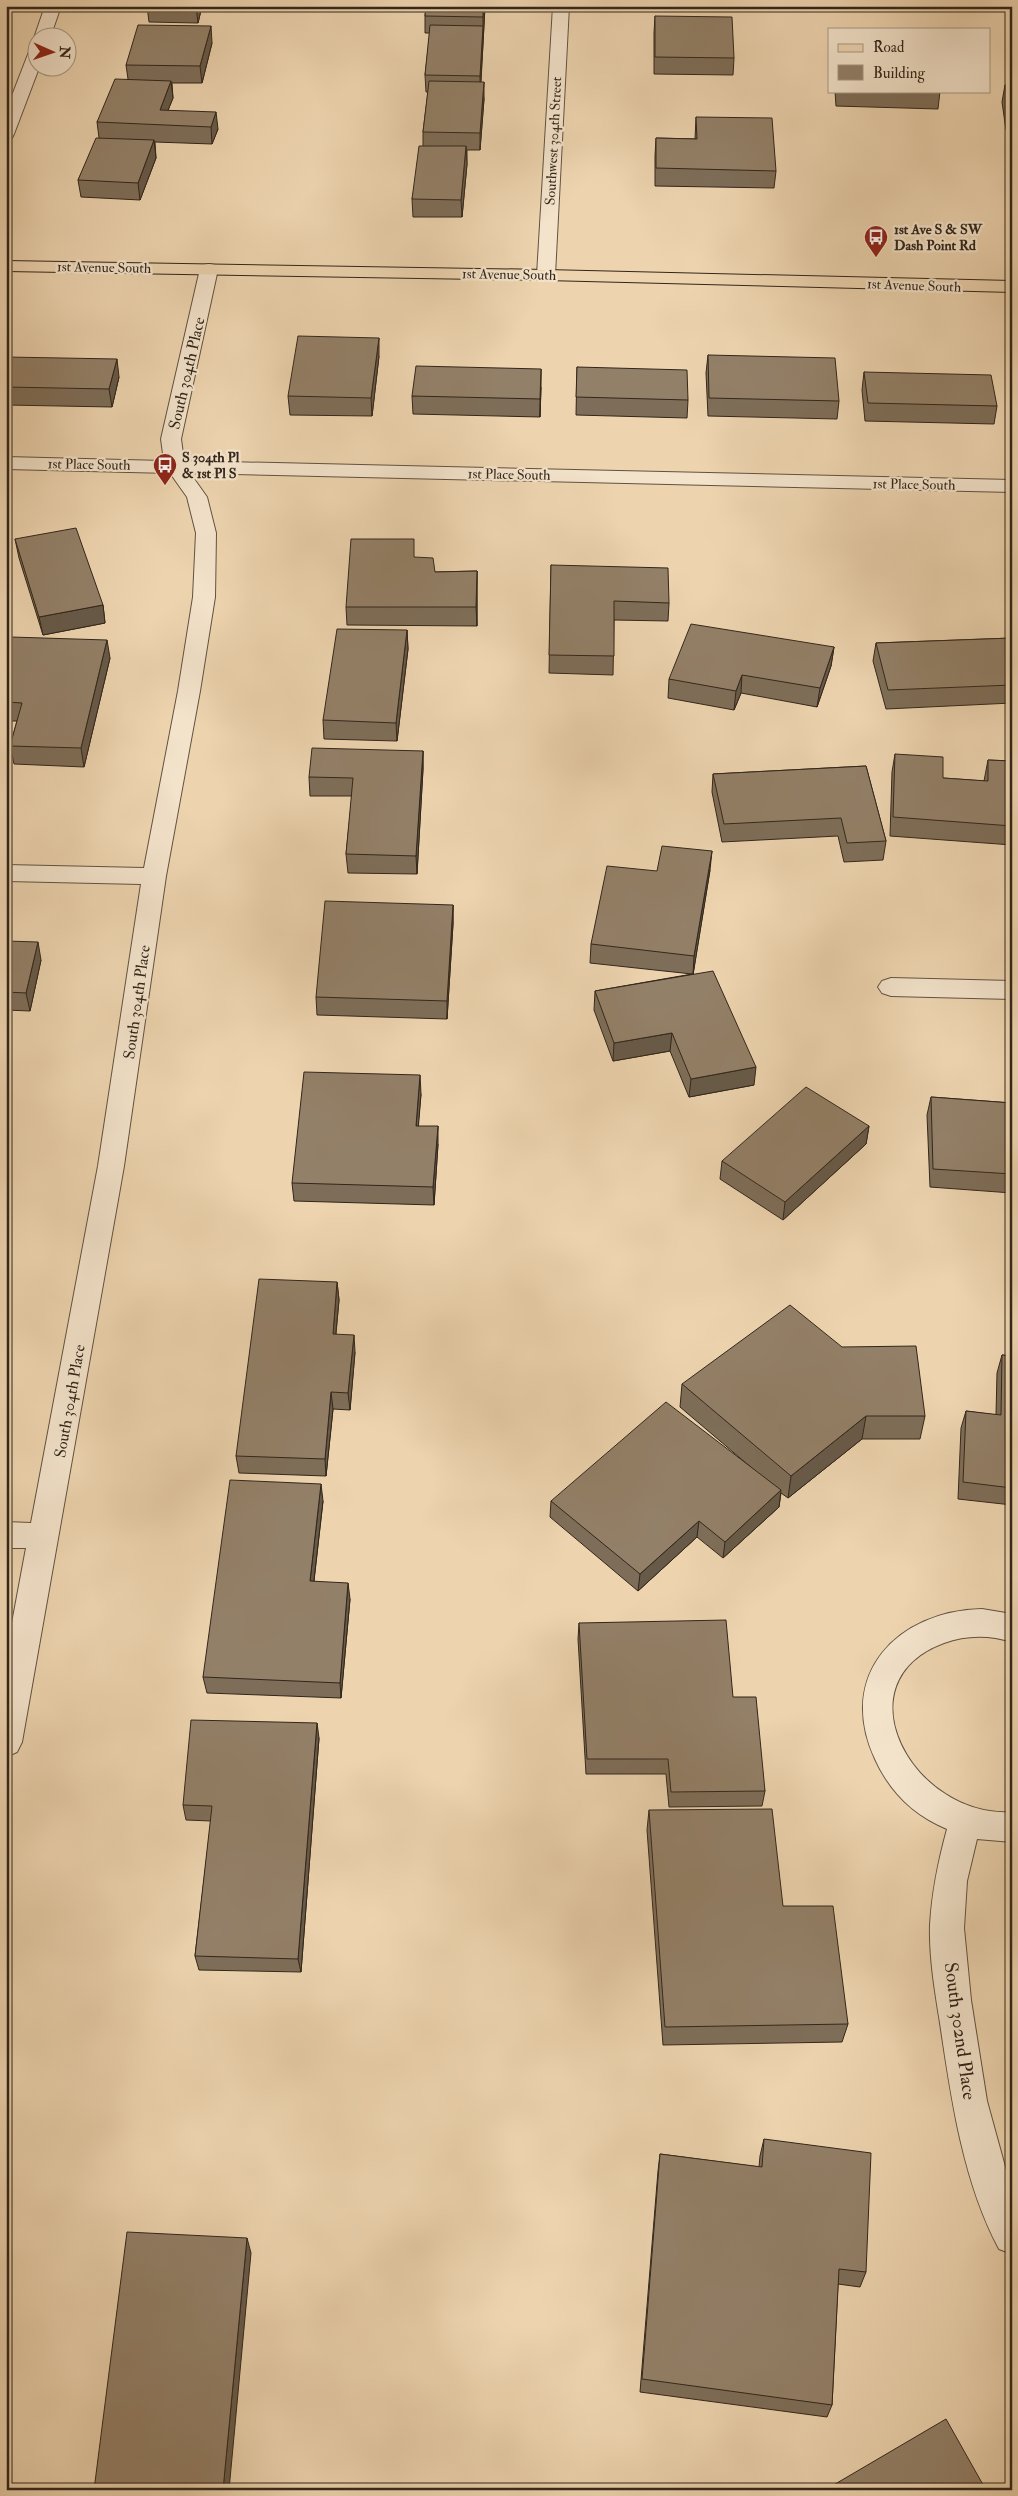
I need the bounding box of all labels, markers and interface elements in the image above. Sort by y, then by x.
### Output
north arrow [28,28,78,78]
legend [828,28,990,92]
text: Road [873,38,905,57]
text: N [56,45,73,59]
text: Building [873,64,925,83]
street label: Southwest 304th Street [542,76,565,206]
place label: 1st Ave S & SW Dash Point Rd [894,221,983,254]
bus stop icon: 1st Ave S & SW Dash Point Rd [863,224,889,258]
street label: 1st Avenue South [57,258,152,277]
street label: 1st Avenue South [462,265,557,284]
street label: 1st Avenue South [867,275,962,296]
street label: South 304th Place [164,315,210,431]
place label: S 304th Pl & 1st Pl S [182,449,240,482]
bus stop icon: S 304th Pl & 1st Pl S [152,452,178,486]
street label: 1st Place South [47,455,131,474]
street label: 1st Place South [467,465,551,484]
street label: 1st Place South [872,475,956,494]
street label: South 304th Place [119,944,155,1060]
street label: South 304th Place [50,1343,90,1459]
street label: South 302nd Place [938,1961,982,2102]

